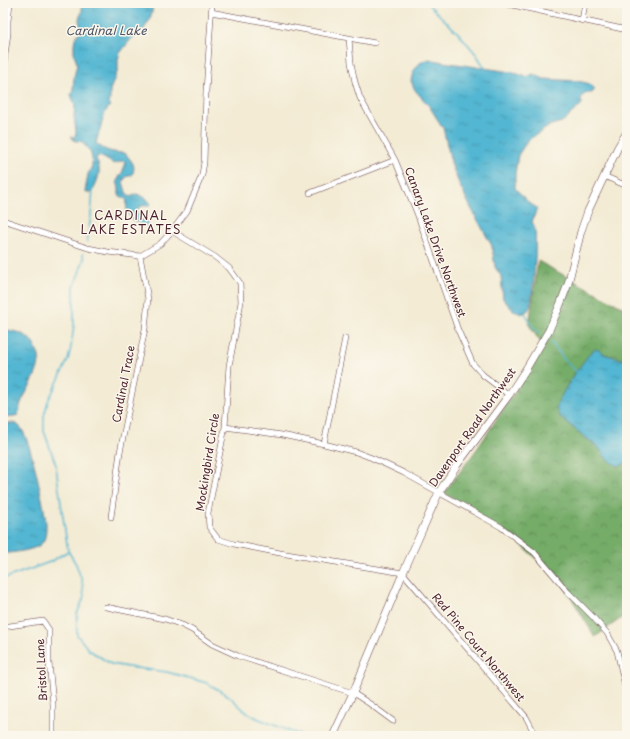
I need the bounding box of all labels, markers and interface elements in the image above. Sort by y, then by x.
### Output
water label: Cardinal Lake [65,21,147,39]
street label: Canary Lake Drive Northwest [401,164,471,320]
district label: CARDINAL LAKE ESTATES [81,206,181,238]
street label: Cardinal Trace [107,344,139,424]
street label: Davenport Road Northwest [424,364,520,490]
street label: Mockingbird Circle [191,412,223,512]
street label: Red Pine Court Northwest [428,589,530,705]
street label: Bristol Lane [31,638,51,702]

